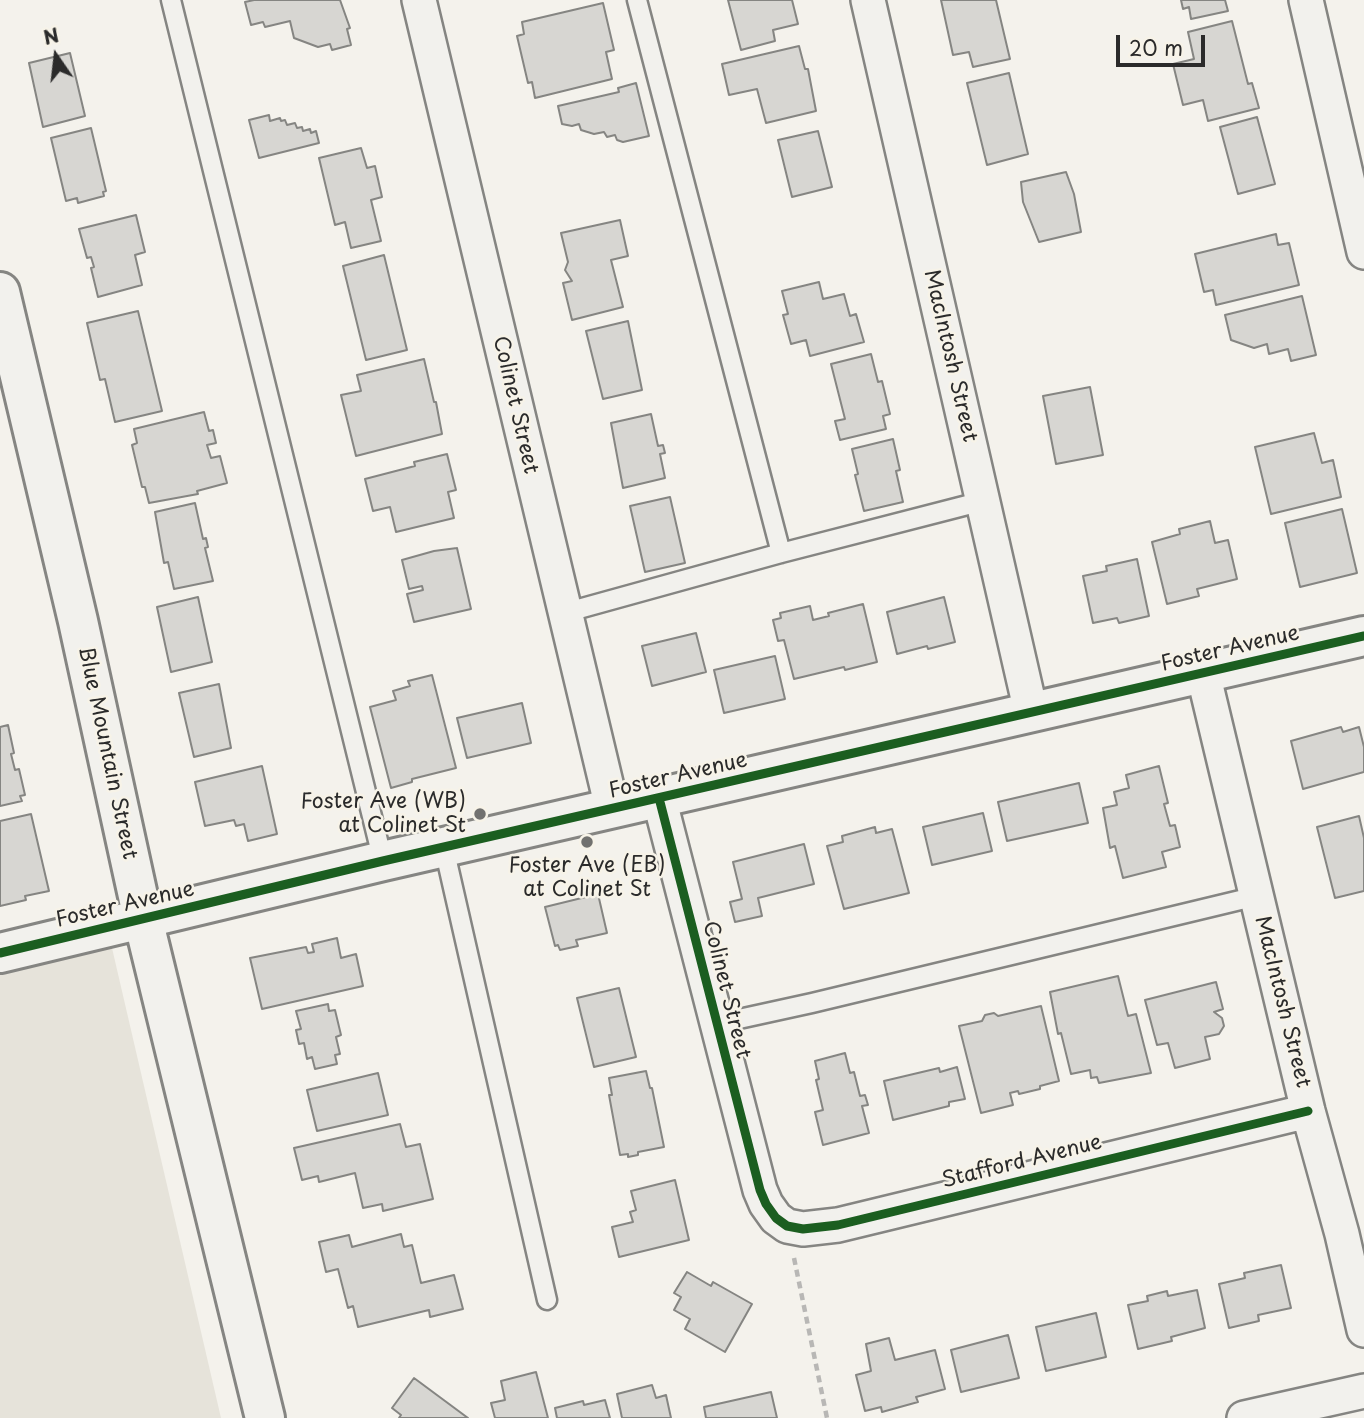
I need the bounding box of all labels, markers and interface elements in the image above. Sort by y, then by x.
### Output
text: N [40,20,62,51]
north arrow [21,21,91,91]
scale bar [1119,21,1208,65]
text: 20 m [1129,31,1183,63]
street label: MacIntosh Street [918,267,982,445]
street label: Colinet Street [487,334,543,476]
street label: Foster Avenue [1158,621,1302,677]
street label: Blue Mountain Street [72,644,142,862]
street label: Foster Avenue [606,748,750,804]
place label: Foster Ave (WB) at Colinet St [301,789,466,839]
marker: Foster Ave (WB) at Colinet St [472,806,488,822]
marker: Foster Ave (EB) at Colinet St [579,834,595,850]
place label: Foster Ave (EB) at Colinet St [508,853,666,903]
street label: Foster Avenue [53,877,197,933]
street label: MacIntosh Street [1248,914,1316,1090]
street label: Colinet Street [697,919,755,1061]
street label: Stafford Avenue [939,1130,1105,1194]

